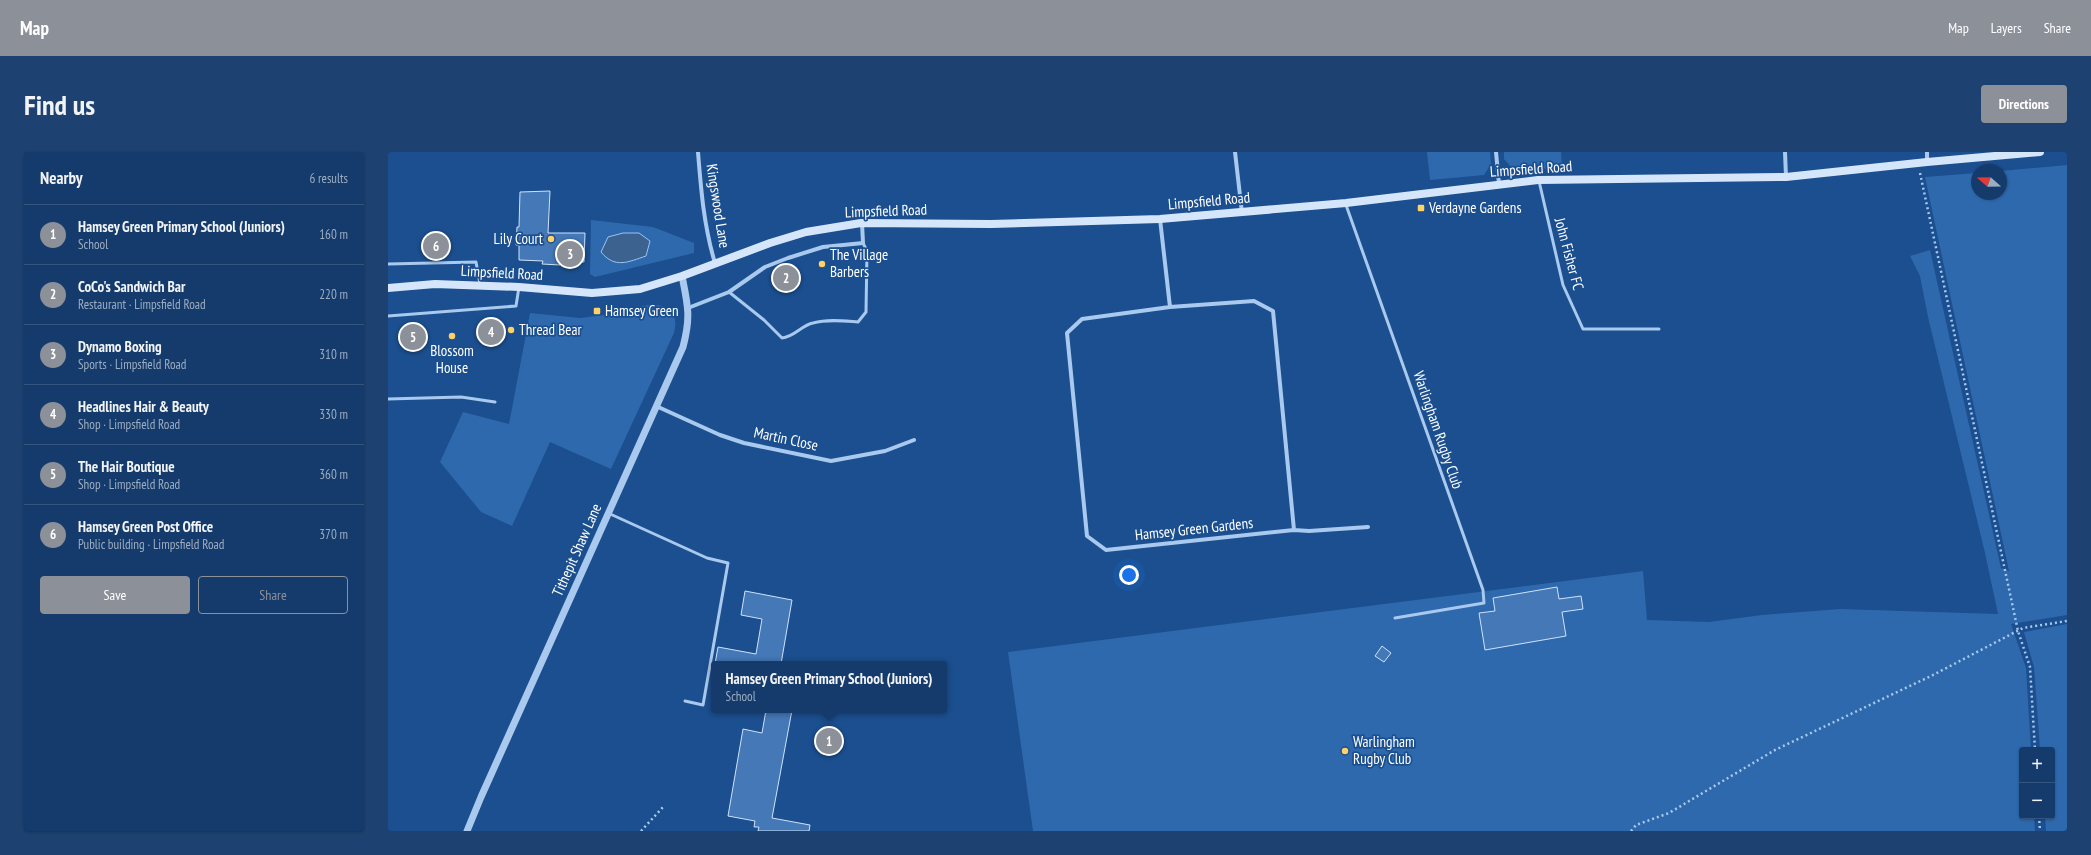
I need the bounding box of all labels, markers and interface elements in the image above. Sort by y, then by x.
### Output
text: Map [20,16,49,40]
text: Map [1948,19,1969,37]
text: Layers [1991,19,2022,37]
text: Share [2044,19,2071,37]
button: Directions [1981,85,2067,123]
text: Find us [24,86,95,123]
street label: Limpsfield Road [1489,156,1573,181]
street label: Kingswood Lane [702,162,735,249]
north arrow [1971,164,2007,200]
text: Nearby [40,167,83,189]
text: 6 results [309,170,348,187]
street label: Limpsfield Road [1167,187,1251,214]
place label: Verdayne Gardens [1428,198,1521,217]
street label: Limpsfield Road [844,200,927,221]
marker: Verdayne Gardens [1416,203,1426,213]
street label: John Fisher FC [1550,215,1588,292]
text: Hamsey Green Primary School (Juniors) [78,217,285,236]
text: 1 [50,226,56,243]
text: 160 m [319,226,348,243]
place label: Lily Court [494,229,543,248]
pin: 6 [423,231,449,261]
marker: Lily Court [546,234,556,244]
text: School [78,236,108,253]
pin: 3 [557,239,583,269]
place label: The Village Barbers [830,245,888,281]
marker: The Village Barbers [817,259,827,269]
street label: Limpsfield Road [460,261,544,284]
pin: 2 [773,263,799,293]
text: CoCo's Sandwich Bar [78,277,185,296]
text: 2 [50,286,56,303]
text: 220 m [319,286,348,303]
text: Restaurant · Limpsfield Road [78,296,206,313]
place label: Hamsey Green [605,301,679,320]
marker: Hamsey Green [592,306,602,316]
pin: 4 [478,317,504,347]
place label: Thread Bear [519,320,583,339]
pin: 5 [400,322,426,352]
marker: Thread Bear [506,325,516,335]
marker: Blossom House [447,331,457,341]
text: Dynamo Boxing [78,337,162,356]
place label: Blossom House [430,341,474,377]
text: 3 [50,346,56,363]
text: 310 m [319,346,348,363]
text: Sports · Limpsfield Road [78,356,186,373]
street label: Warlingham Rugby Club [1409,368,1468,491]
text: Headlines Hair & Beauty [78,397,209,416]
text: 4 [50,406,56,423]
text: 330 m [319,406,348,423]
text: Shop · Limpsfield Road [78,416,180,433]
street label: Martin Close [752,422,820,455]
text: The Hair Boutique [78,457,175,476]
text: 5 [50,466,56,483]
text: 360 m [319,466,348,483]
text: Shop · Limpsfield Road [78,476,180,493]
street label: Tithepit Shaw Lane [548,500,605,599]
street label: Hamsey Green Gardens [1134,513,1254,544]
text: Hamsey Green Post Office [78,517,213,536]
text: 6 [50,526,56,543]
text: 370 m [319,526,348,543]
text: Public building · Limpsfield Road [78,536,224,553]
your location [1119,565,1139,585]
button: Save [40,576,190,614]
button: Share [198,576,348,614]
popup [711,661,947,713]
text: Hamsey Green Primary School (Juniors) [726,669,932,688]
text: School [726,688,756,705]
pin: 1 [816,726,842,756]
place label: Warlingham Rugby Club [1353,732,1415,768]
marker: Warlingham Rugby Club [1340,746,1350,756]
map controls [2019,747,2055,819]
button: + [2019,747,2055,783]
button: − [2019,783,2055,819]

